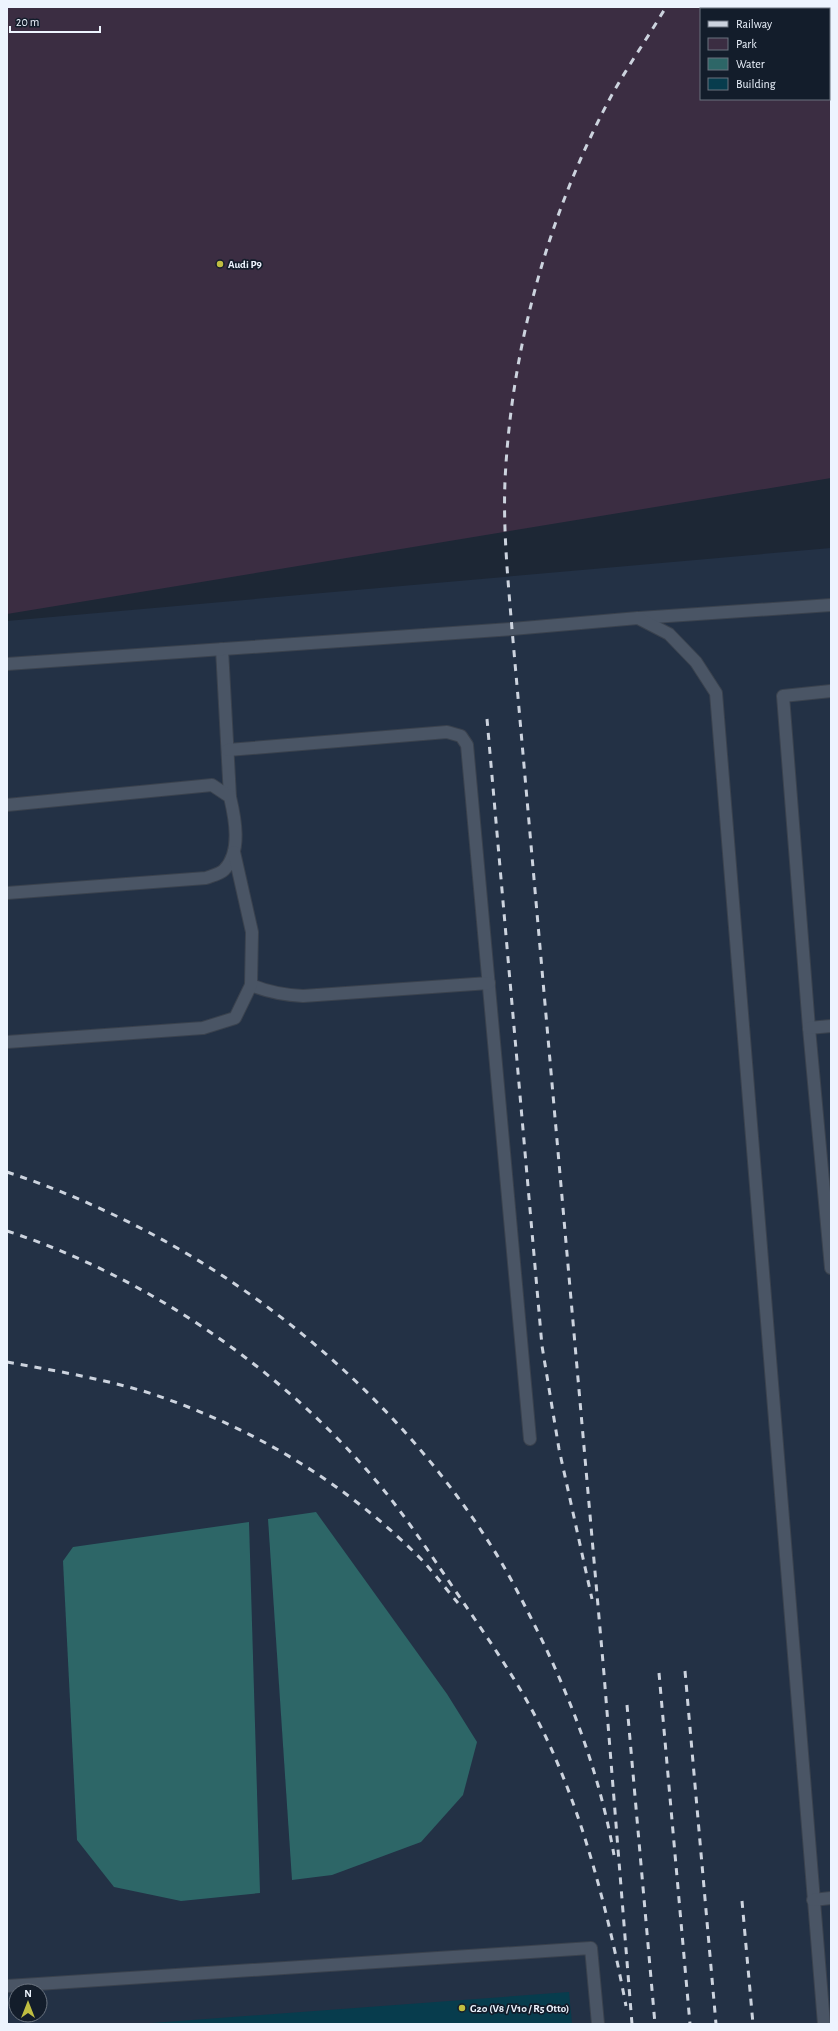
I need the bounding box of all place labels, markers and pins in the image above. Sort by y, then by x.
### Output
marker: Audi P9 [215,259,225,269]
place label: Audi P9 [228,259,262,270]
marker: G20 (V8 / V10 / R5 Otto) [457,2003,467,2013]
place label: G20 (V8 / V10 / R5 Otto) [470,2003,569,2014]

